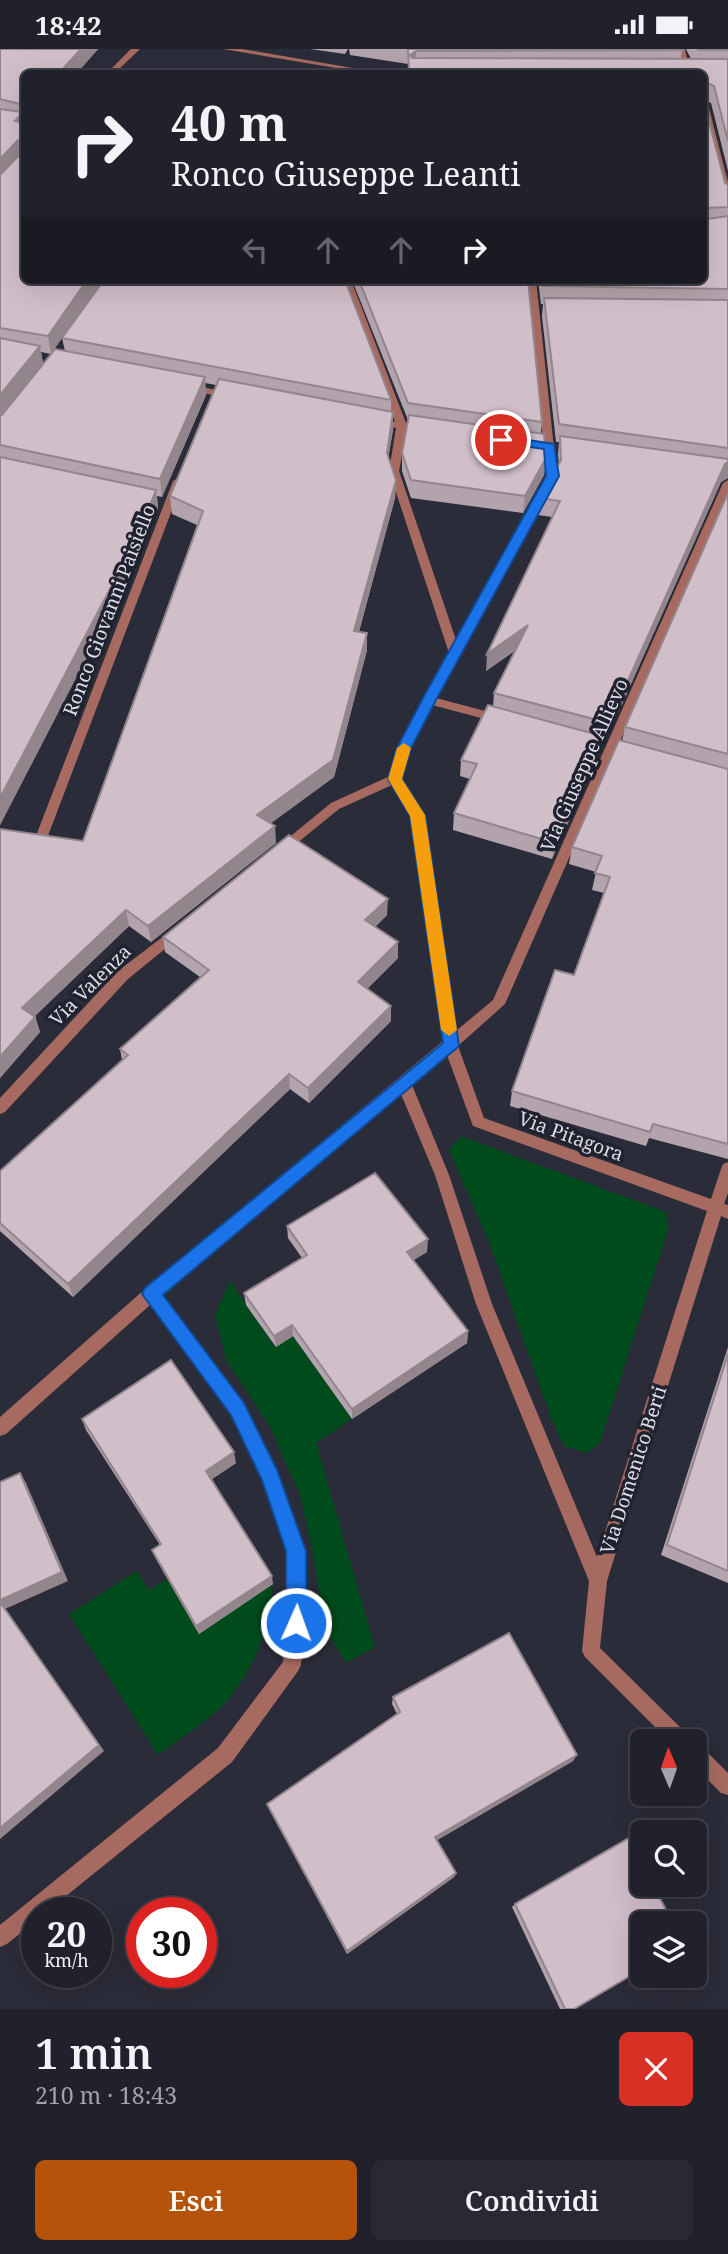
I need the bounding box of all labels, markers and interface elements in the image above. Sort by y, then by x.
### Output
text: 18:42 [35,7,102,43]
text: 40 m [171,89,287,155]
icon: right [56,98,147,189]
text: Ronco Giuseppe Leanti [171,152,521,195]
icon: left [236,231,274,269]
icon: ahead [309,231,347,269]
icon: ahead [382,231,420,269]
icon: right [455,231,493,269]
pin [471,410,531,470]
icon: arrive [482,421,520,459]
street label: Ronco Giovanni Paisiello [57,501,161,719]
street label: Via Giuseppe Allievo [534,674,634,856]
street label: Via Valenza [43,938,137,1032]
street label: Via Pitagora [515,1105,627,1167]
street label: Via Domenico Berti [594,1383,672,1557]
position arrow [259,1586,333,1660]
north arrow [630,1729,707,1806]
map controls [630,1729,707,1988]
button: search [630,1820,707,1897]
speed limit sign: 30 [126,1897,217,1988]
text: 20 [47,1910,86,1957]
button: layers [630,1911,707,1988]
text: km/h [44,1948,89,1972]
text: 1 min [35,2024,152,2081]
button: close [619,2032,693,2106]
text: 210 m · 18:43 [35,2079,177,2111]
button: Esci [35,2160,357,2240]
button: Condividi [371,2160,693,2240]

